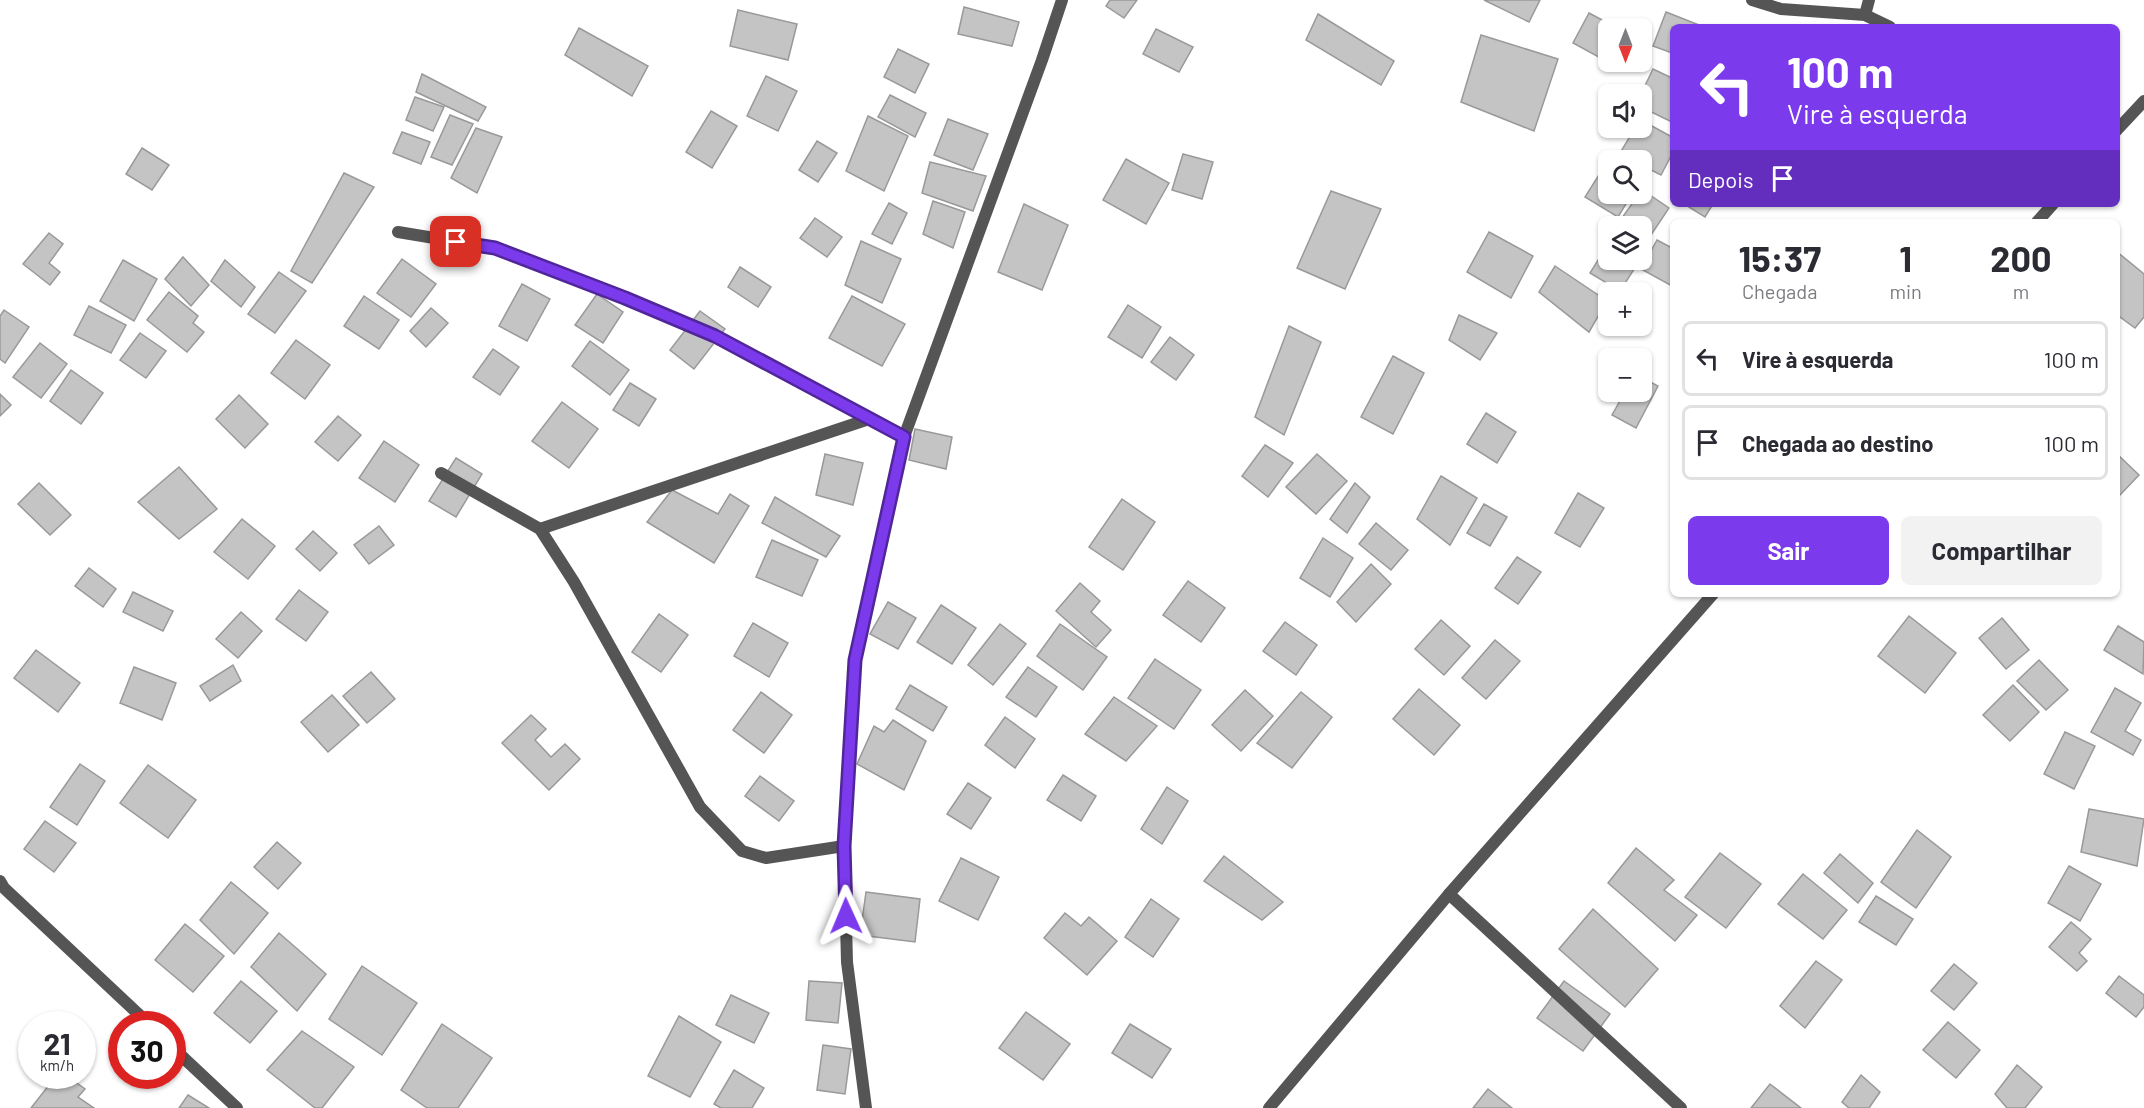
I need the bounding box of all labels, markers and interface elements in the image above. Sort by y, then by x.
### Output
north arrow [1598,18,1652,72]
map controls [1598,18,1652,402]
text: 100 m [1787,46,1893,96]
icon: left [1688,48,1766,126]
button: sound [1598,84,1652,138]
text: Vire à esquerda [1787,97,1968,129]
button: search [1598,150,1652,204]
icon: arrive [1766,162,1799,195]
text: Depois [1688,166,1754,192]
pin [430,216,481,267]
button: layers [1598,216,1652,270]
icon: arrive [439,225,472,258]
text: 15:37 [1738,236,1821,279]
text: 1 [1899,236,1912,279]
text: 200 [1990,236,2052,279]
text: Chegada [1742,279,1817,303]
text: min [1889,279,1922,303]
text: m [2013,279,2029,303]
button: + [1598,282,1652,336]
icon: left [1691,342,1724,375]
text: Vire à esquerda [1742,346,1893,372]
text: 100 m [2044,346,2099,372]
button: − [1598,348,1652,402]
icon: arrive [1691,426,1724,459]
text: Chegada ao destino [1742,430,1933,456]
text: 100 m [2044,430,2099,456]
button: Sair [1688,516,1889,585]
button: Compartilhar [1901,516,2102,585]
position arrow [814,884,878,948]
speed limit sign: 30 [108,1011,186,1089]
text: 21 [43,1025,71,1061]
text: km/h [40,1056,74,1074]

